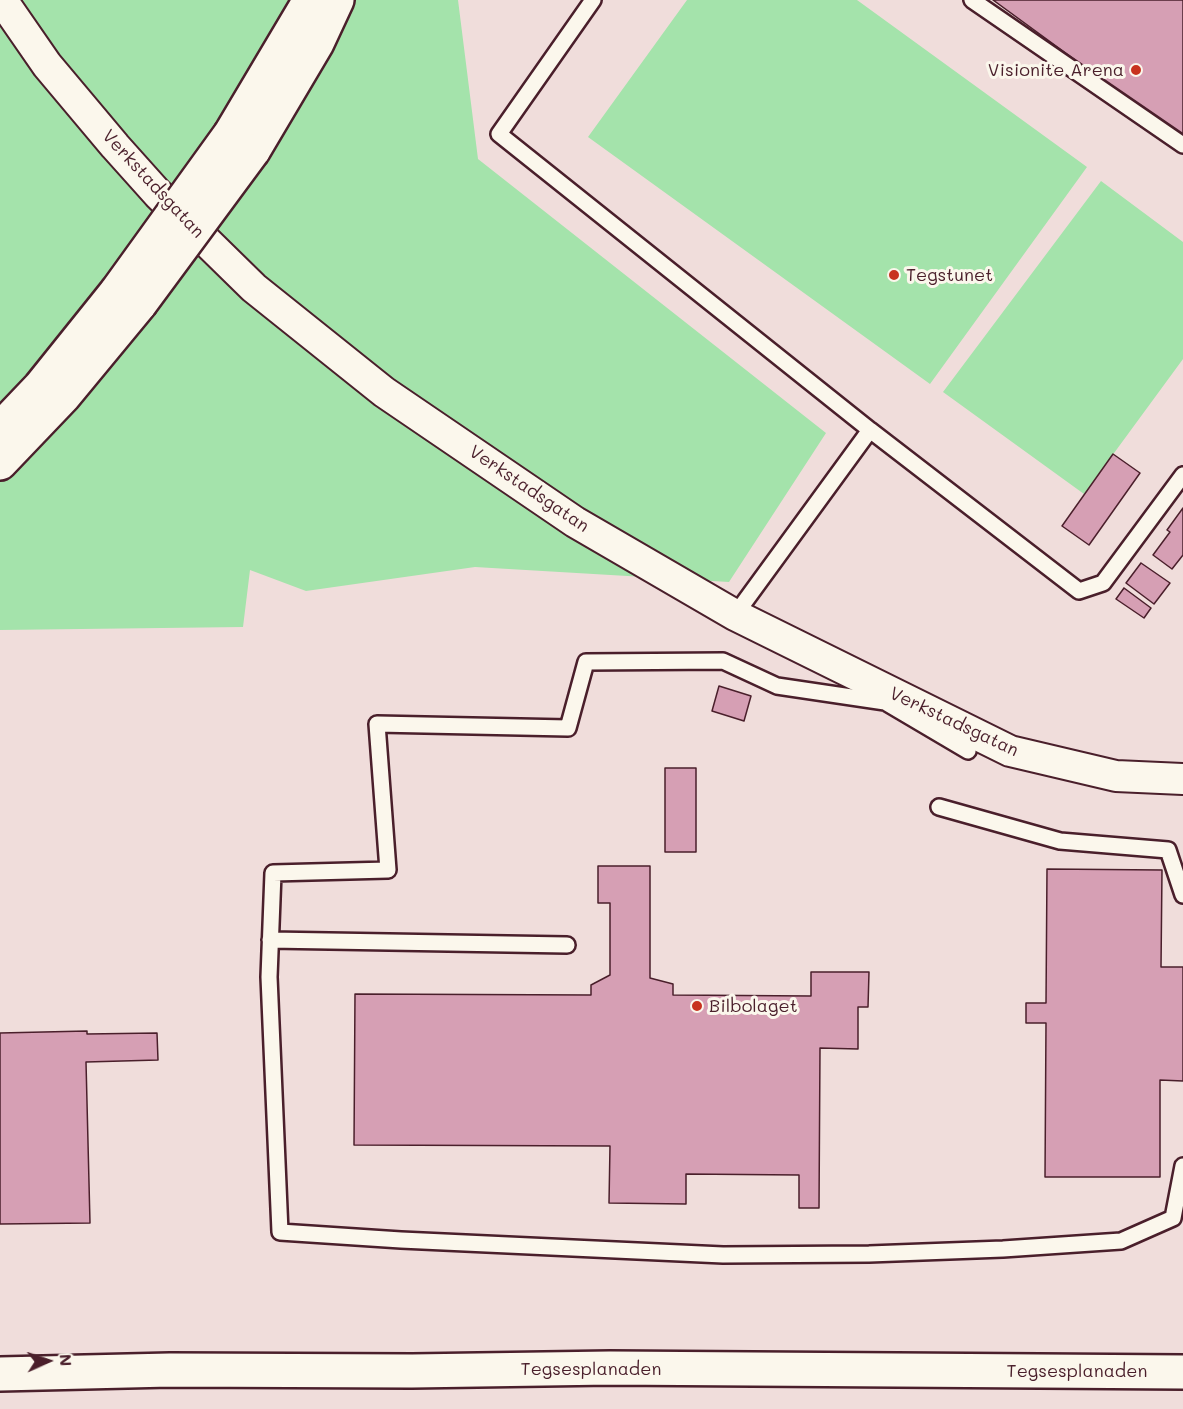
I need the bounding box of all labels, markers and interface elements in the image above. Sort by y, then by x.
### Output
place label: Visionite Arena [988,59,1124,81]
marker: Visionite Arena [1129,63,1143,77]
street label: Verkstadsgatan [97,125,209,243]
place label: Tegstunet [906,264,993,286]
marker: Tegstunet [887,268,901,282]
street label: Verkstadsgatan [465,441,593,537]
street label: Verkstadsgatan [886,683,1022,761]
place label: Bilbolaget [709,995,798,1017]
marker: Bilbolaget [690,999,704,1013]
north arrow [18,1331,78,1391]
text: N [56,1353,77,1367]
street label: Tegsesplanaden [521,1358,661,1380]
street label: Tegsesplanaden [1007,1360,1147,1382]

